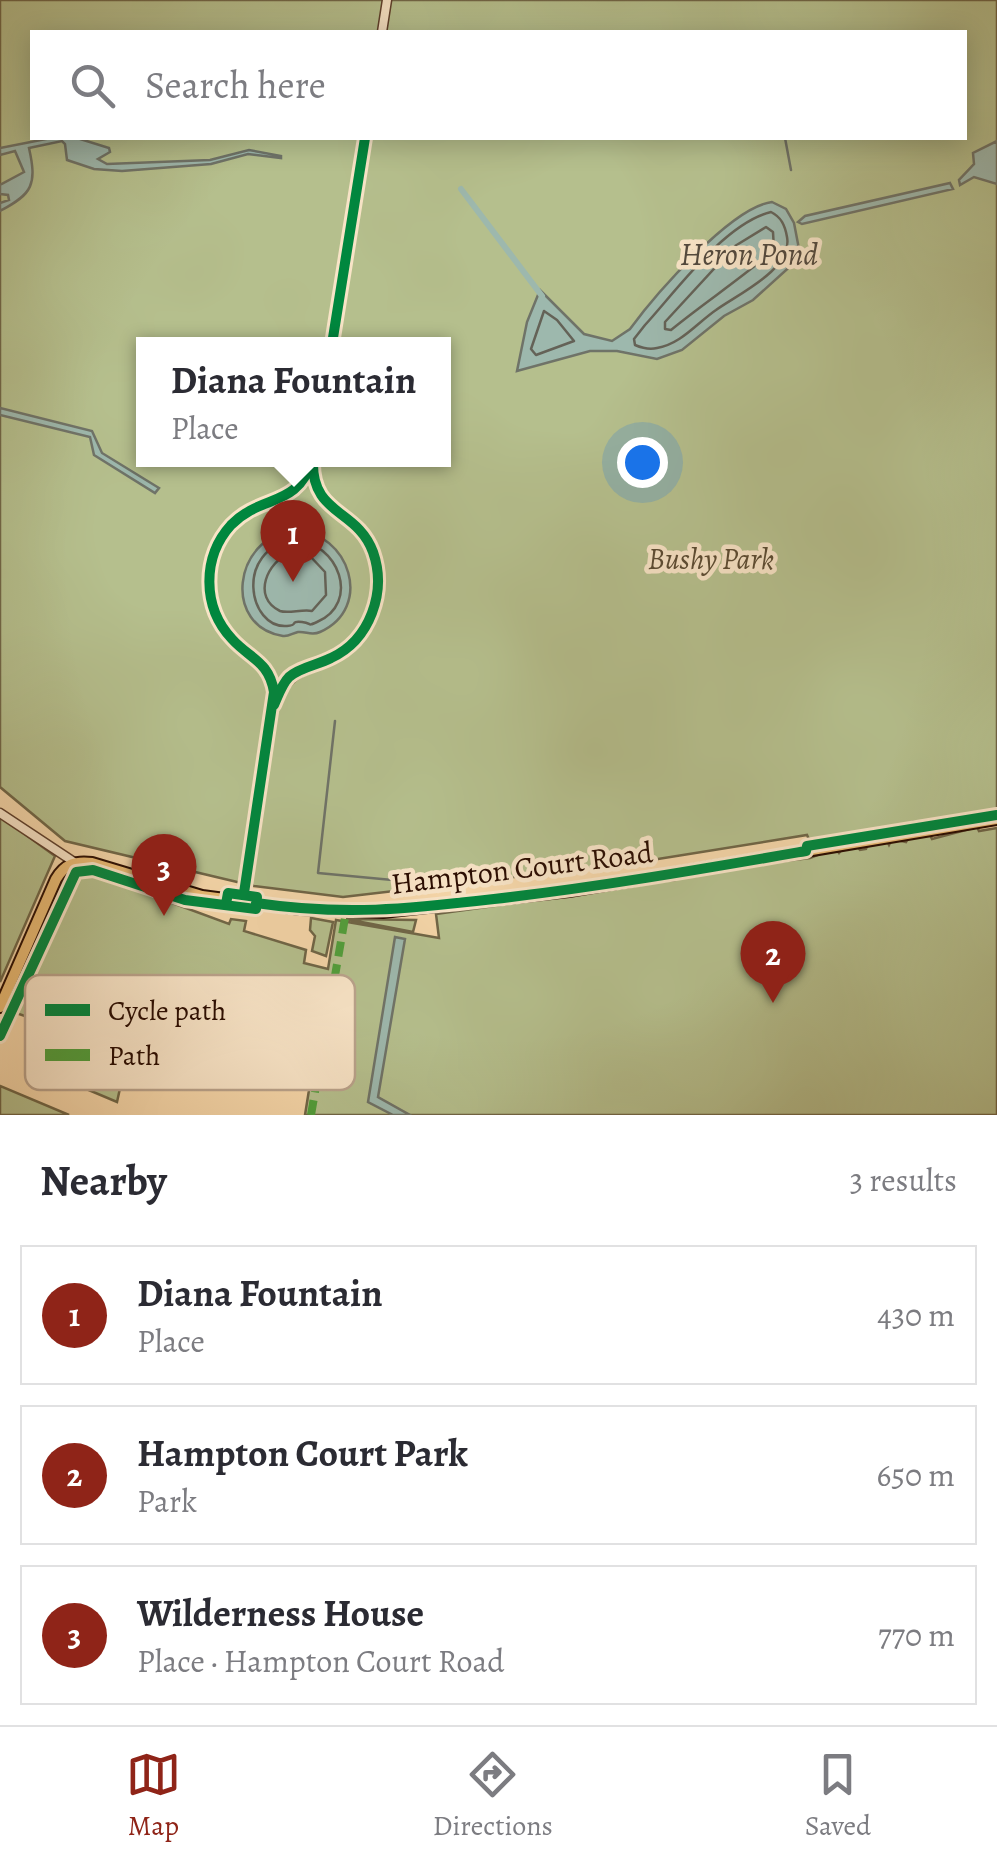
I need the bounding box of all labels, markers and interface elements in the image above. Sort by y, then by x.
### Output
search box [30,30,967,140]
icon: search [65,58,120,113]
text: Search here [145,59,326,111]
water label: Heron Pond [680,232,818,276]
popup [136,337,451,467]
text: Diana Fountain [171,354,416,406]
text: Place [171,406,239,450]
your location [617,437,668,488]
pin: 1 [260,500,326,582]
park label: Bushy Park [648,539,774,579]
street label: Hampton Court Road [389,832,656,904]
pin: 3 [132,834,196,916]
pin: 2 [740,920,806,1003]
legend [25,975,355,1090]
text: Cycle path [108,992,226,1030]
text: Path [108,1037,160,1075]
text: Nearby [40,1152,167,1209]
text: 3 results [850,1158,957,1202]
text: Diana Fountain [137,1267,383,1319]
text: 1 [69,1293,80,1337]
text: 430 m [877,1293,955,1337]
text: Place [137,1319,205,1363]
text: Hampton Court Park [137,1427,468,1479]
text: 2 [67,1453,82,1497]
text: 650 m [876,1453,955,1497]
text: Park [137,1479,197,1523]
text: Wilderness House [137,1587,424,1639]
text: 3 [68,1613,81,1657]
text: 770 m [878,1613,955,1657]
text: Place · Hampton Court Road [137,1639,505,1683]
tab: Map [126,1747,181,1845]
tab: Directions [433,1747,553,1845]
tab: Saved [805,1747,871,1845]

